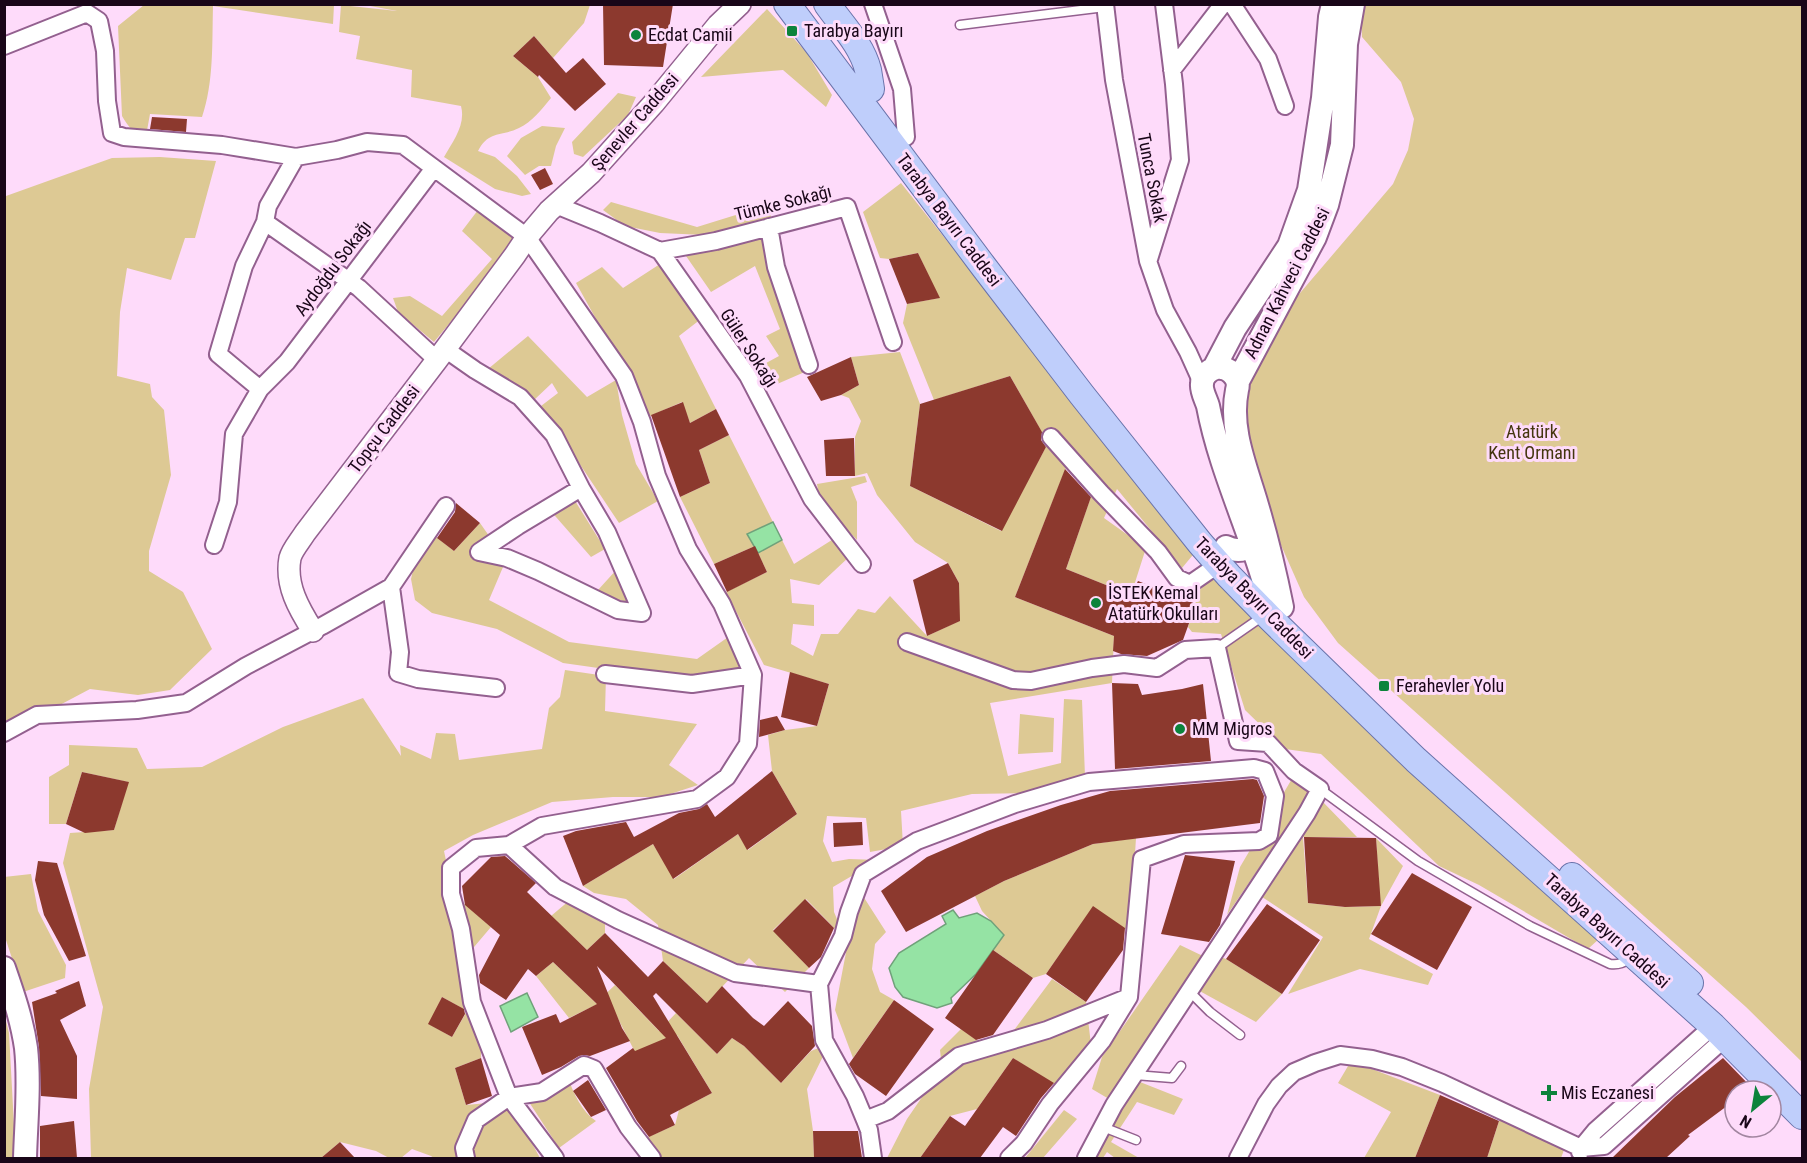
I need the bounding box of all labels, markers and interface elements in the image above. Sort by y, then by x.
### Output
place label: Tarabya Bayırı [804,20,903,41]
place label: Ecdat Camii [648,24,733,45]
marker: Tarabya Bayırı [785,24,799,38]
marker: Ecdat Camii [629,28,643,42]
street label: Şenevler Caddesi [587,69,683,175]
street label: Tunca Sokak [1134,132,1171,224]
street label: Tarabya Bayırı Caddesi [893,149,1006,290]
street label: Tümke Sokağı [732,180,834,225]
street label: Adnan Kahveci Caddesi [1239,204,1334,362]
street label: Aydoğdu Sokağı [290,216,375,320]
street label: Güler Sokağı [716,304,783,391]
street label: Topçu Caddesi [344,380,424,477]
park label: Atatürk Kent Ormanı [1488,421,1576,463]
street label: Tarabya Bayırı Caddesi [1191,532,1318,663]
place label: İSTEK Kemal Atatürk Okulları [1108,582,1218,624]
marker: İSTEK Kemal Atatürk Okulları [1089,596,1103,610]
place label: Ferahevler Yolu [1396,675,1504,696]
marker: Ferahevler Yolu [1377,679,1391,693]
place label: MM Migros [1192,718,1272,739]
marker: MM Migros [1173,722,1187,736]
street label: Tarabya Bayırı Caddesi [1540,869,1674,992]
north arrow [1723,1079,1783,1139]
place label: Mis Eczanesi [1561,1082,1654,1103]
marker: Mis Eczanesi [1542,1086,1556,1100]
text: N [1737,1111,1755,1132]

